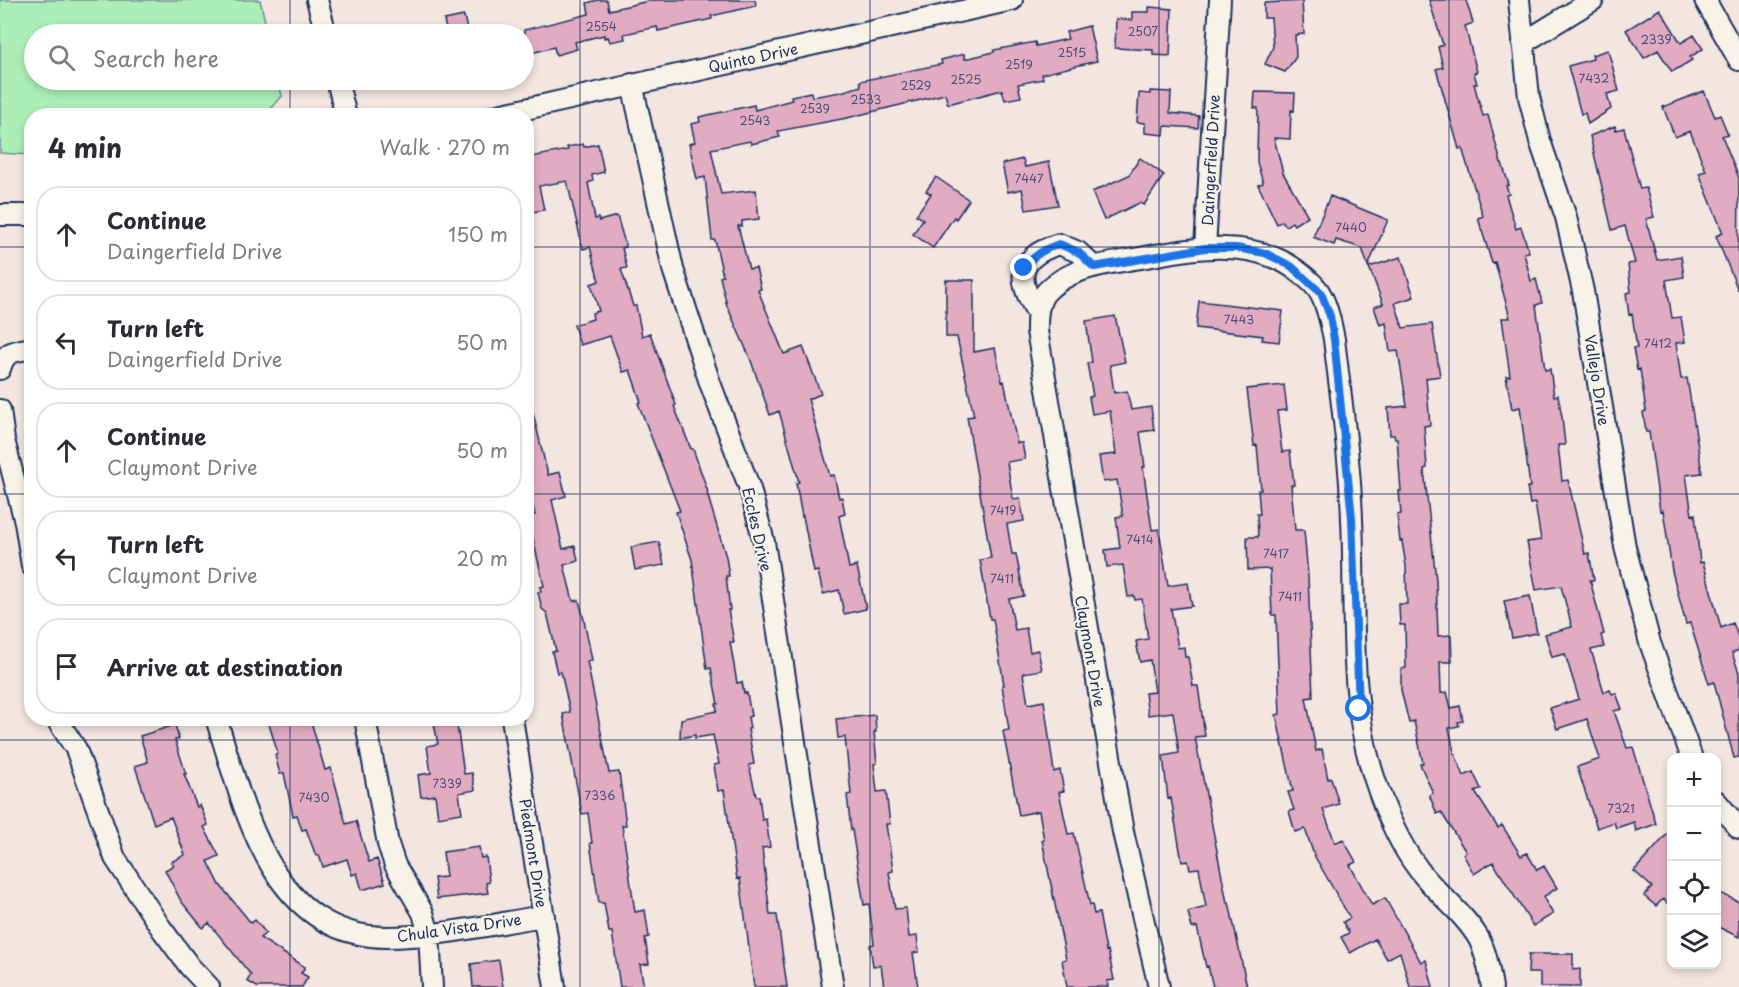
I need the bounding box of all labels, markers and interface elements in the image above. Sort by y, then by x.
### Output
house number: 2554 [585,17,617,35]
house number: 2507 [1128,22,1158,40]
search box [24,24,534,90]
house number: 2339 [1641,30,1671,48]
street label: Quinto Drive [706,36,800,78]
icon: search [45,41,78,74]
text: Search here [93,41,219,74]
house number: 2515 [1058,43,1086,61]
house number: 2519 [1005,55,1033,73]
house number: 7432 [1579,69,1609,87]
house number: 2525 [950,70,982,88]
house number: 2529 [901,76,931,94]
house number: 2533 [851,90,882,108]
street label: Daingerfield Drive [1195,94,1225,226]
house number: 2539 [800,99,830,117]
house number: 2543 [740,111,771,129]
text: 4 min [48,128,122,167]
text: Walk · 270 m [379,132,510,162]
house number: 7447 [1014,169,1044,187]
text: Continue [107,203,206,236]
icon: ahead [50,218,83,251]
house number: 7440 [1335,218,1367,236]
text: 150 m [448,219,508,249]
text: Daingerfield Drive [107,236,282,266]
route end [1010,254,1036,280]
house number: 7443 [1224,310,1254,328]
text: Turn left [107,311,204,344]
icon: left [50,326,83,359]
text: 50 m [456,327,508,357]
street label: Vallejo Drive [1579,333,1617,427]
house number: 7412 [1644,334,1672,352]
text: Daingerfield Drive [107,344,282,374]
text: Continue [107,419,206,452]
icon: ahead [50,434,83,467]
text: 50 m [456,435,508,465]
text: Claymont Drive [107,452,258,482]
street label: Eccles Drive [737,485,779,573]
house number: 7419 [990,501,1016,519]
text: Turn left [107,527,204,560]
house number: 7414 [1126,530,1154,548]
icon: left [50,542,83,575]
text: 20 m [456,543,508,573]
house number: 7417 [1263,544,1289,562]
text: Claymont Drive [107,560,258,590]
house number: 7411 [990,569,1014,587]
house number: 7411 [1278,587,1302,605]
street label: Claymont Drive [1070,593,1112,709]
icon: arrive [50,650,83,683]
text: Arrive at destination [107,650,343,683]
route start [1345,695,1371,721]
map controls [1667,753,1721,969]
button: + [1667,753,1721,807]
house number: 7339 [432,774,462,792]
house number: 7336 [585,786,615,804]
house number: 7430 [298,788,330,806]
street label: Piedmont Drive [514,797,554,909]
house number: 7321 [1607,799,1635,817]
button: − [1667,807,1721,861]
button: locate [1667,861,1721,915]
street label: Chula Vista Drive [395,907,523,947]
button: layers [1667,915,1721,969]

